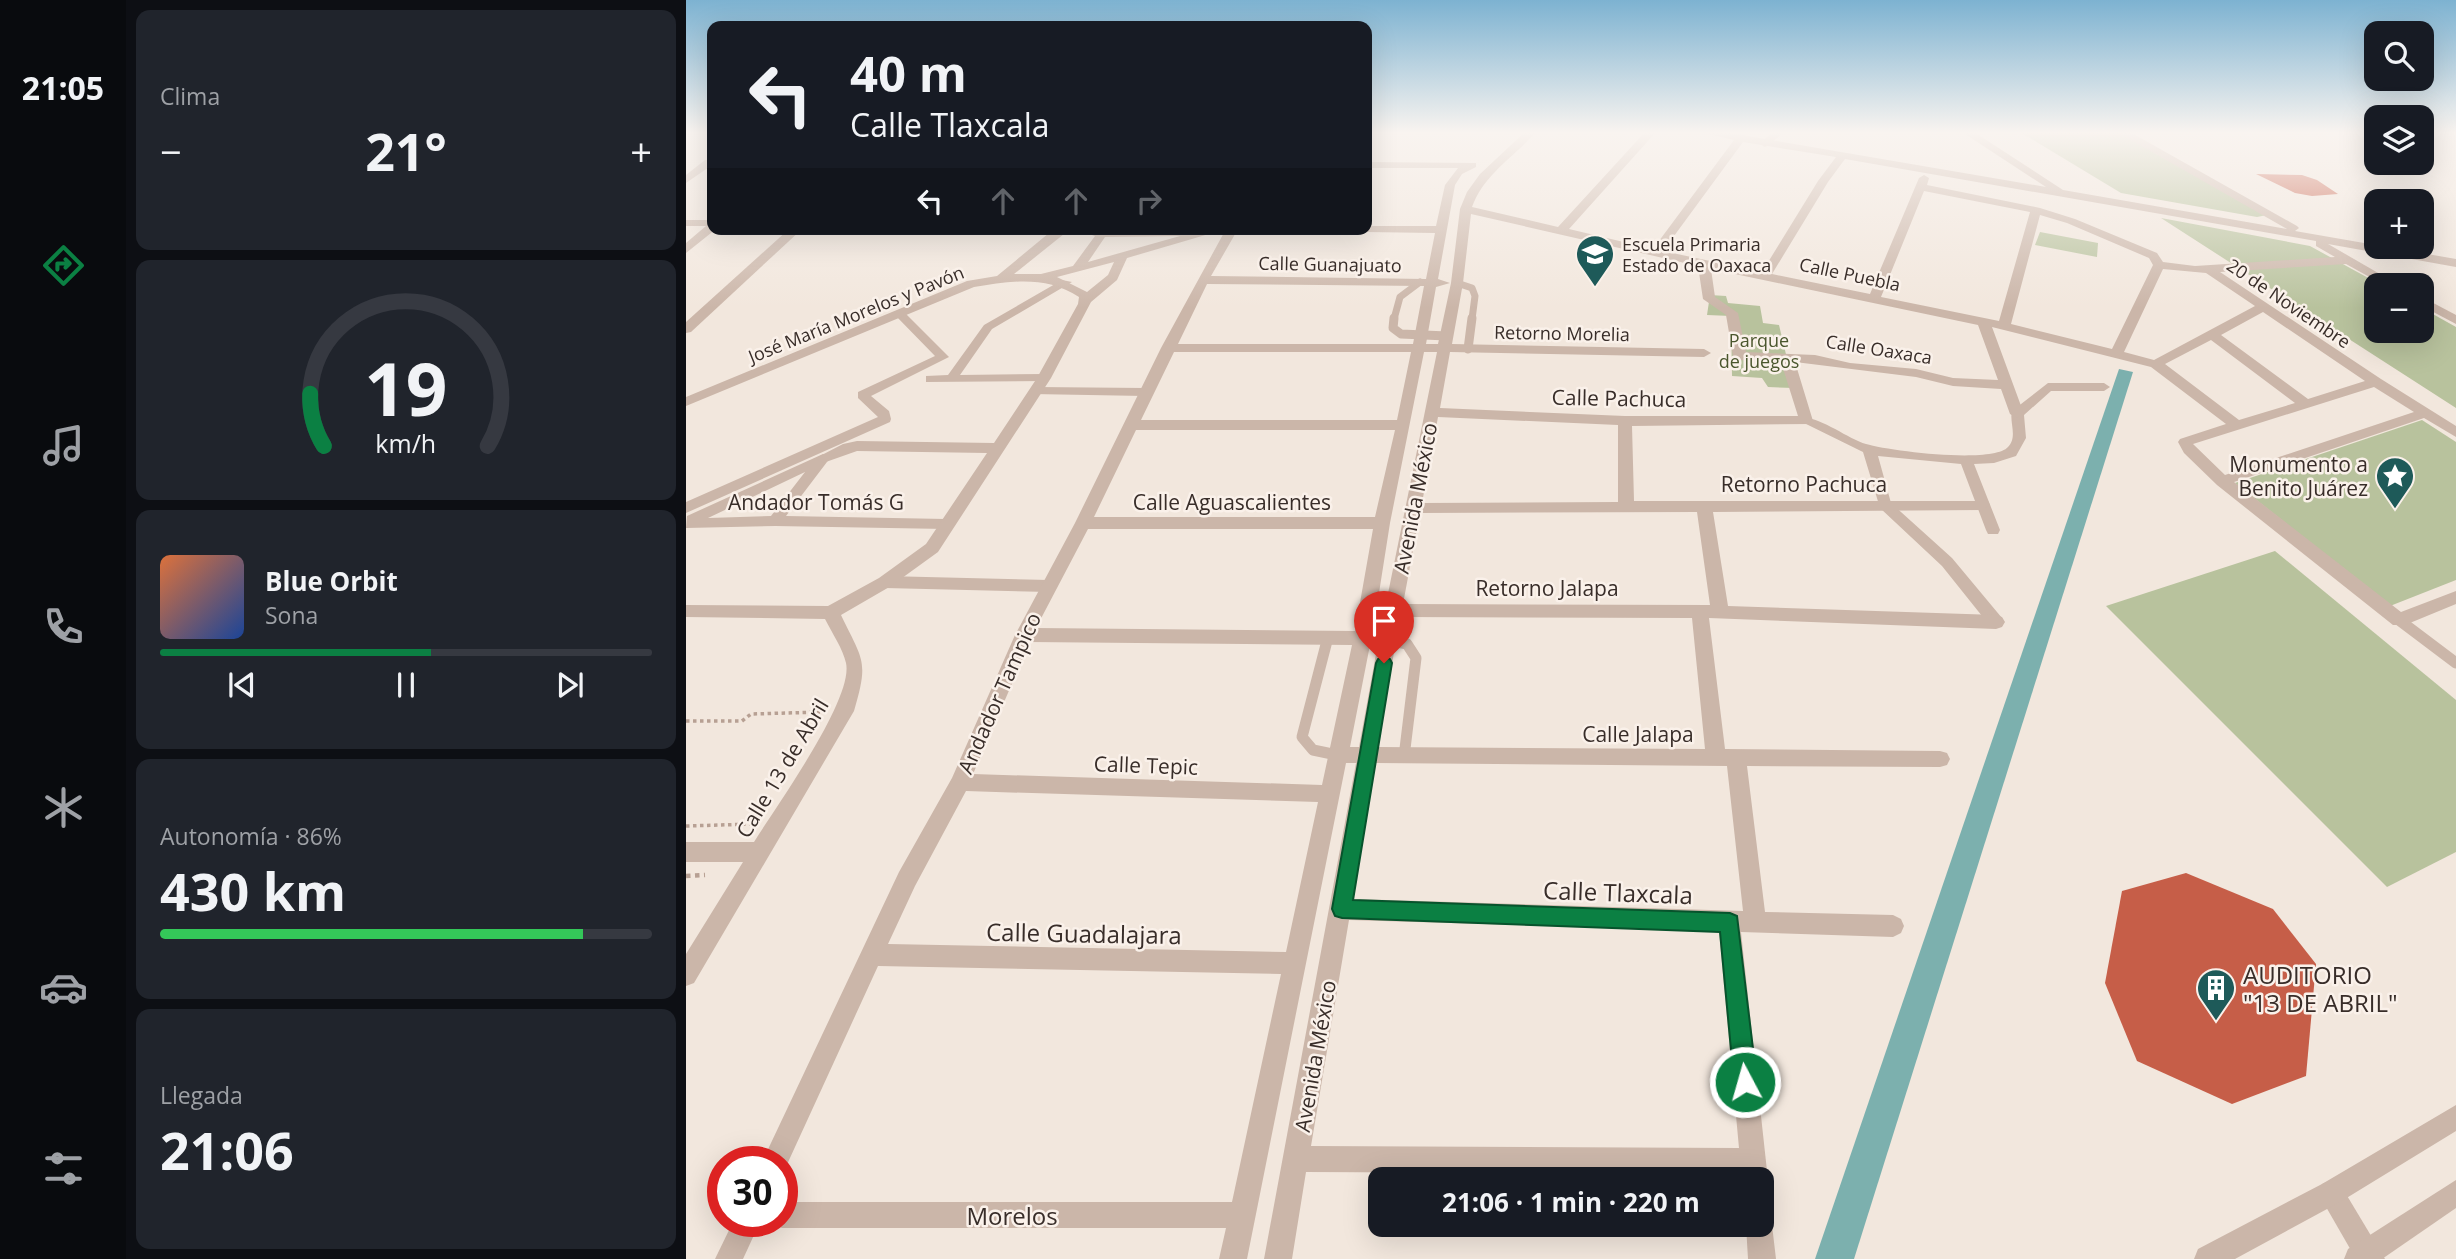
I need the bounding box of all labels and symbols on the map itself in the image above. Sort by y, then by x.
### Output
place label: Escuela Primaria Estado de Oaxaca [1622,232,1771,277]
school or university icon: Escuela Primaria Estado de Oaxaca [1574,233,1616,288]
street label: Calle Guanajuato [1258,251,1402,277]
street label: Calle Puebla [1797,252,1903,296]
street label: 20 de Noviembre [2223,253,2355,353]
street label: José María Morelos y Pavón [743,260,967,369]
street label: Retorno Morelia [1494,320,1630,346]
park label: Parque de juegos [1719,328,1799,373]
street label: Calle Oaxaca [1824,329,1934,369]
street label: Calle Pachuca [1551,383,1687,413]
street label: Avenida México [1387,420,1443,576]
place label: Monumento a Benito Juárez [2229,450,2368,502]
place icon: Monumento a Benito Juárez [2374,455,2416,510]
street label: Retorno Pachuca [1721,470,1887,498]
street label: Andador Tomás G [728,488,904,516]
street label: Calle Aguascalientes [1133,488,1331,516]
street label: Retorno Jalapa [1475,574,1619,602]
pin [1354,591,1414,663]
street label: Andador Tampico [951,608,1047,778]
street label: Calle 13 de Abril [729,693,835,843]
street label: Calle Jalapa [1582,720,1694,748]
street label: Calle Tepic [1093,749,1199,781]
street label: Calle Tlaxcala [1543,873,1693,911]
street label: Calle Guadalajara [986,915,1182,951]
place label: AUDITORIO "13 DE ABRIL" [2243,958,2398,1019]
building icon: AUDITORIO "13 DE ABRIL" [2195,967,2237,1022]
street label: Avenida México [1288,978,1342,1134]
position arrow [1708,1045,1782,1119]
speed limit sign: 30 [707,1146,798,1237]
street label: Morelos [966,1199,1058,1232]

